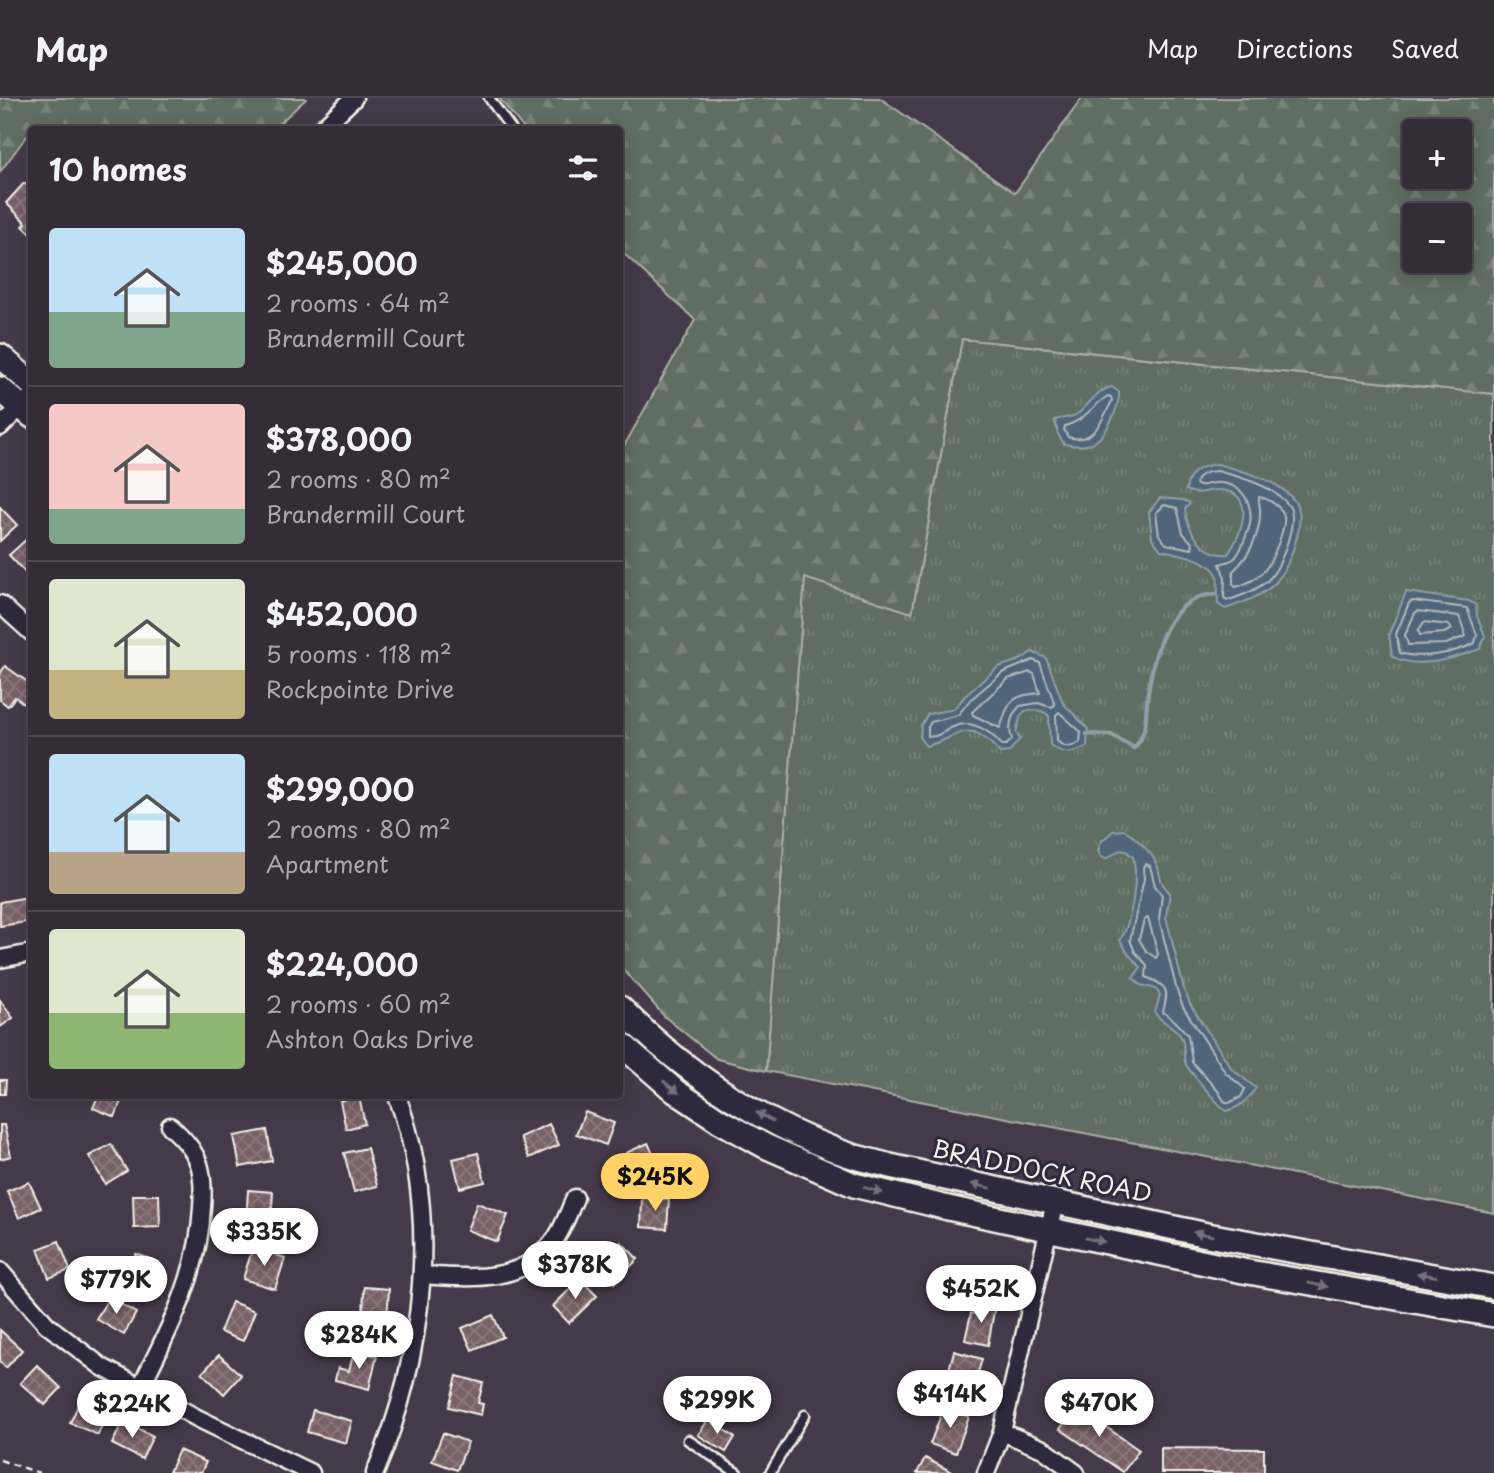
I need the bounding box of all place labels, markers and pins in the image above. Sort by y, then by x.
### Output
pin: $245K [606,1154,704,1213]
pin: $335K [215,1208,313,1268]
pin: $378K [526,1242,624,1301]
pin: $779K [67,1256,165,1316]
pin: $452K [932,1266,1030,1325]
pin: $284K [310,1312,408,1371]
pin: $414K [901,1370,999,1430]
pin: $299K [668,1376,766,1436]
pin: $224K [83,1380,181,1440]
pin: $470K [1050,1380,1148,1439]

